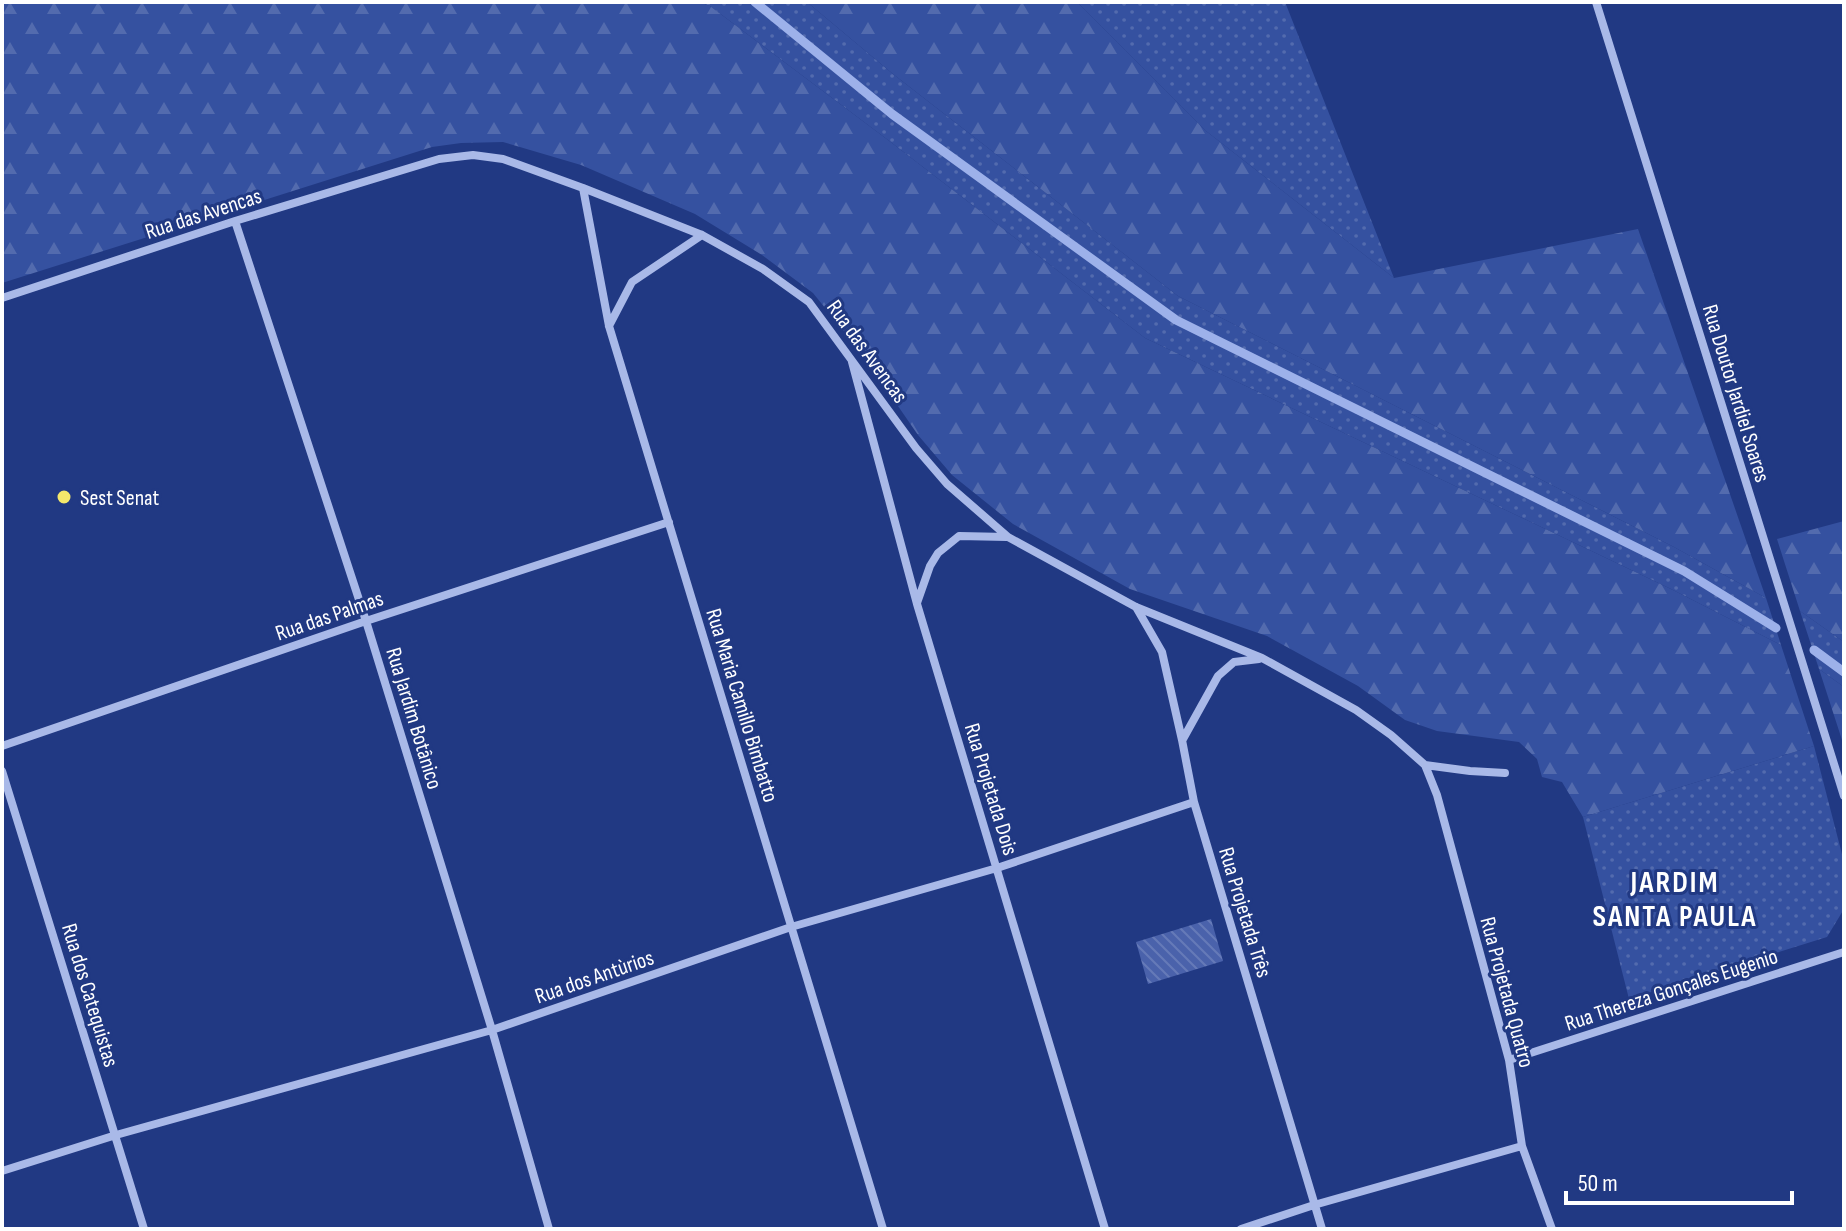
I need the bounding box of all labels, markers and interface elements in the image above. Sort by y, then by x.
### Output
street label: Rua das Avencas [142,183,265,246]
street label: Rua das Avencas [820,295,913,409]
street label: Rua Doutor Jardiel Soares [1696,301,1775,486]
place label: Sest Senat [80,485,160,512]
marker: Sest Senat [55,488,73,506]
street label: Rua das Palmas [272,585,387,647]
street label: Rua Maria Camillo Bimbatto [699,605,784,805]
street label: Rua Jardim Botânico [379,644,448,792]
street label: Rua Projetada Dois [958,720,1023,859]
street label: Rua Projetada Três [1212,844,1277,981]
district label: JARDIM SANTA PAULA [1592,865,1758,935]
street label: Rua Projetada Quatro [1473,914,1540,1071]
street label: Rua dos Catequistas [55,920,124,1070]
street label: Rua Thereza Gonçales Eugenio [1562,943,1781,1038]
street label: Rua dos Antùrios [532,944,657,1010]
scale bar [1566,1155,1792,1205]
text: 50 m [1578,1169,1618,1198]

